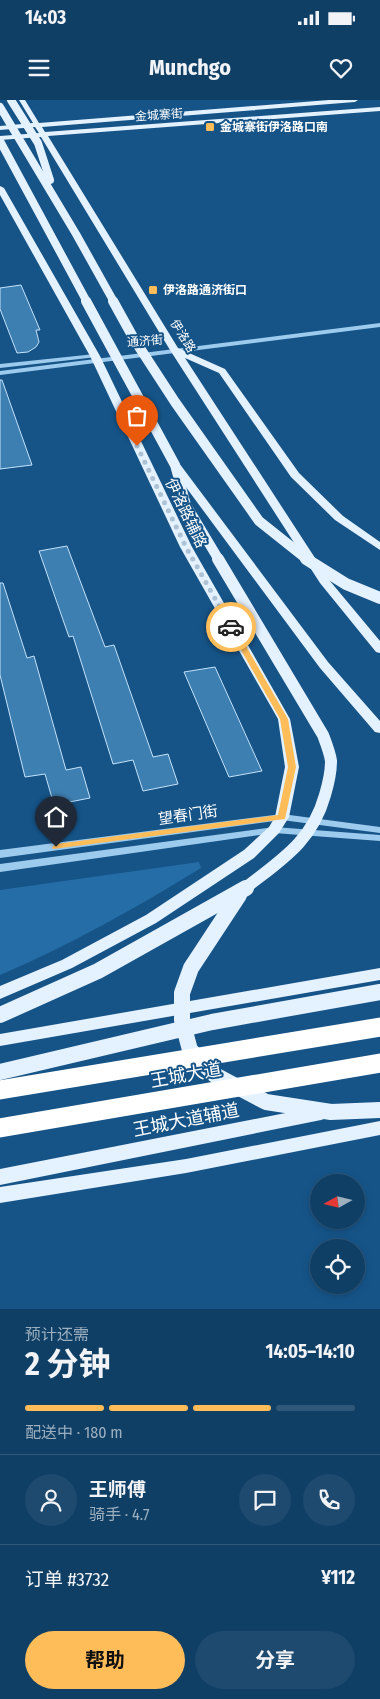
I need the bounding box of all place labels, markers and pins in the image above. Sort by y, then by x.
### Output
place label: 金城寨街伊洛路口南 [220,120,328,134]
marker: 金城寨街伊洛路口南 [204,121,216,133]
place label: 伊洛路通济街口 [163,283,247,297]
marker: 伊洛路通济街口 [147,284,159,296]
pin [116,395,158,446]
pin [35,796,77,847]

